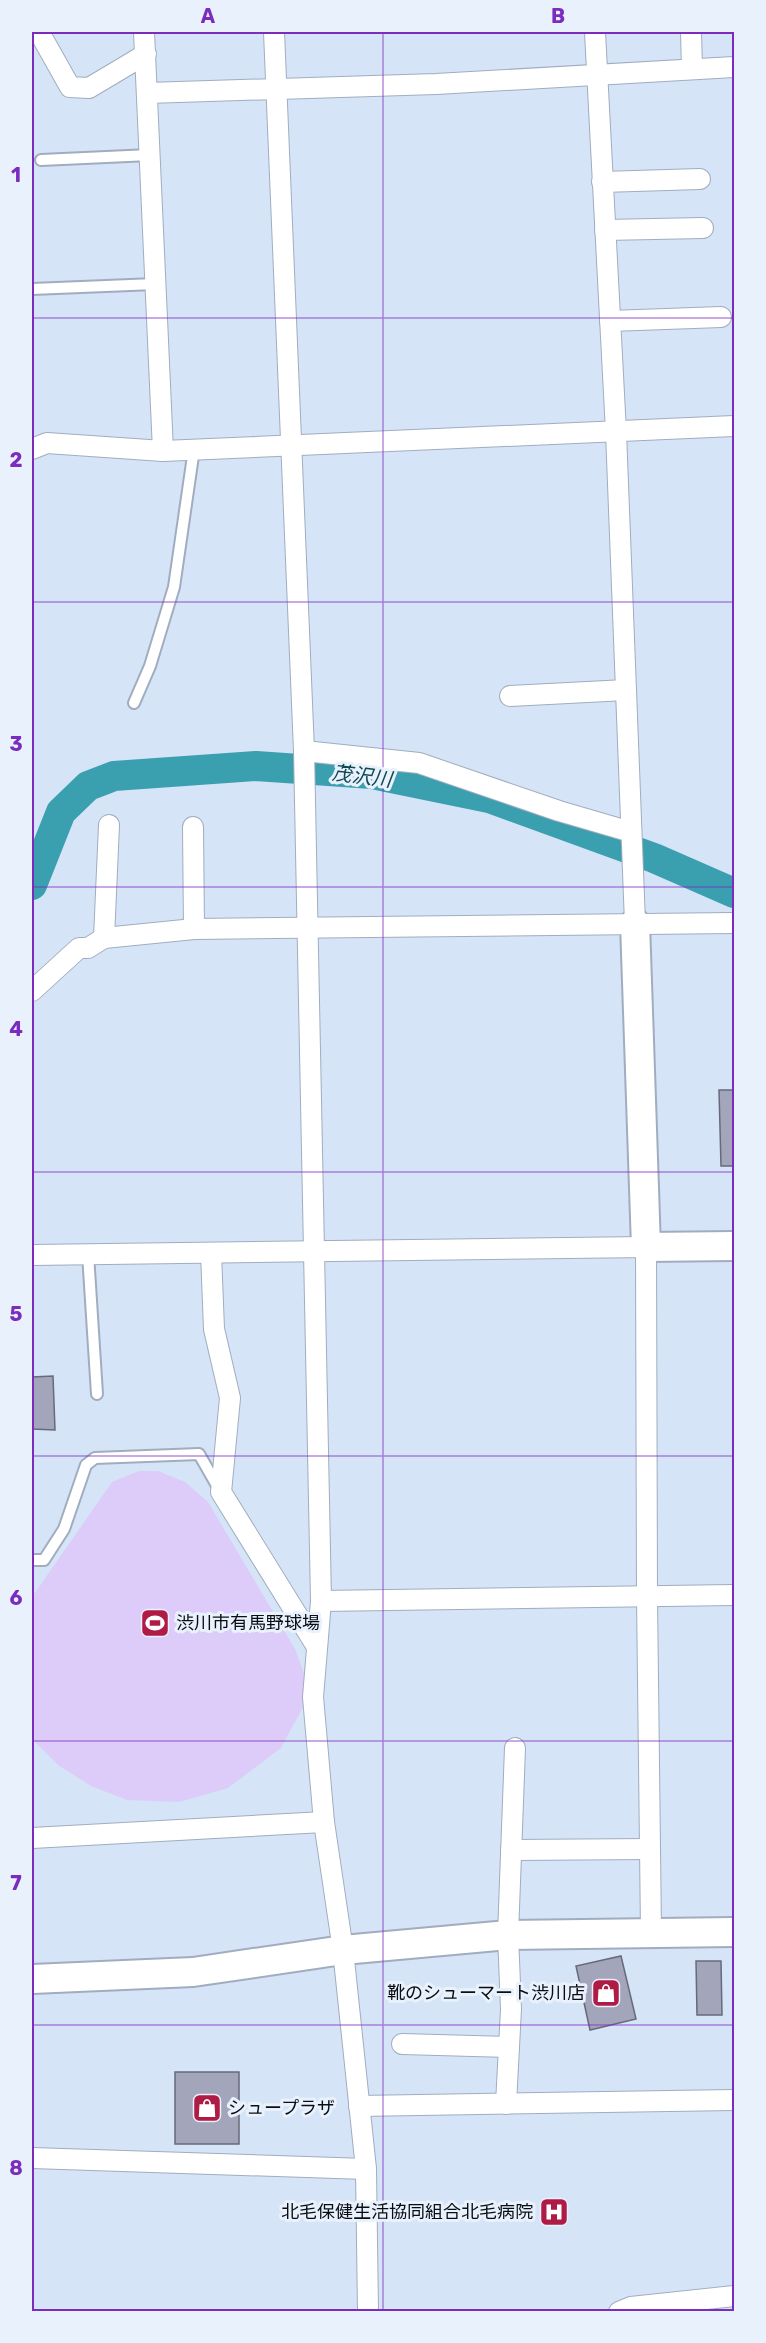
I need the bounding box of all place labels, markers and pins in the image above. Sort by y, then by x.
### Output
sports icon: 渋川市有馬野球場 [139,1607,171,1639]
place label: 渋川市有馬野球場 [176,1612,320,1634]
shop icon: 靴のシューマート渋川店 [590,1977,622,2009]
place label: 靴のシューマート渋川店 [387,1982,585,2004]
shop icon: シュープラザ [191,2092,223,2124]
place label: シュープラザ [228,2097,335,2119]
hospital icon: 北毛保健生活協同組合北毛病院 [538,2196,570,2228]
place label: 北毛保健生活協同組合北毛病院 [281,2201,533,2223]

